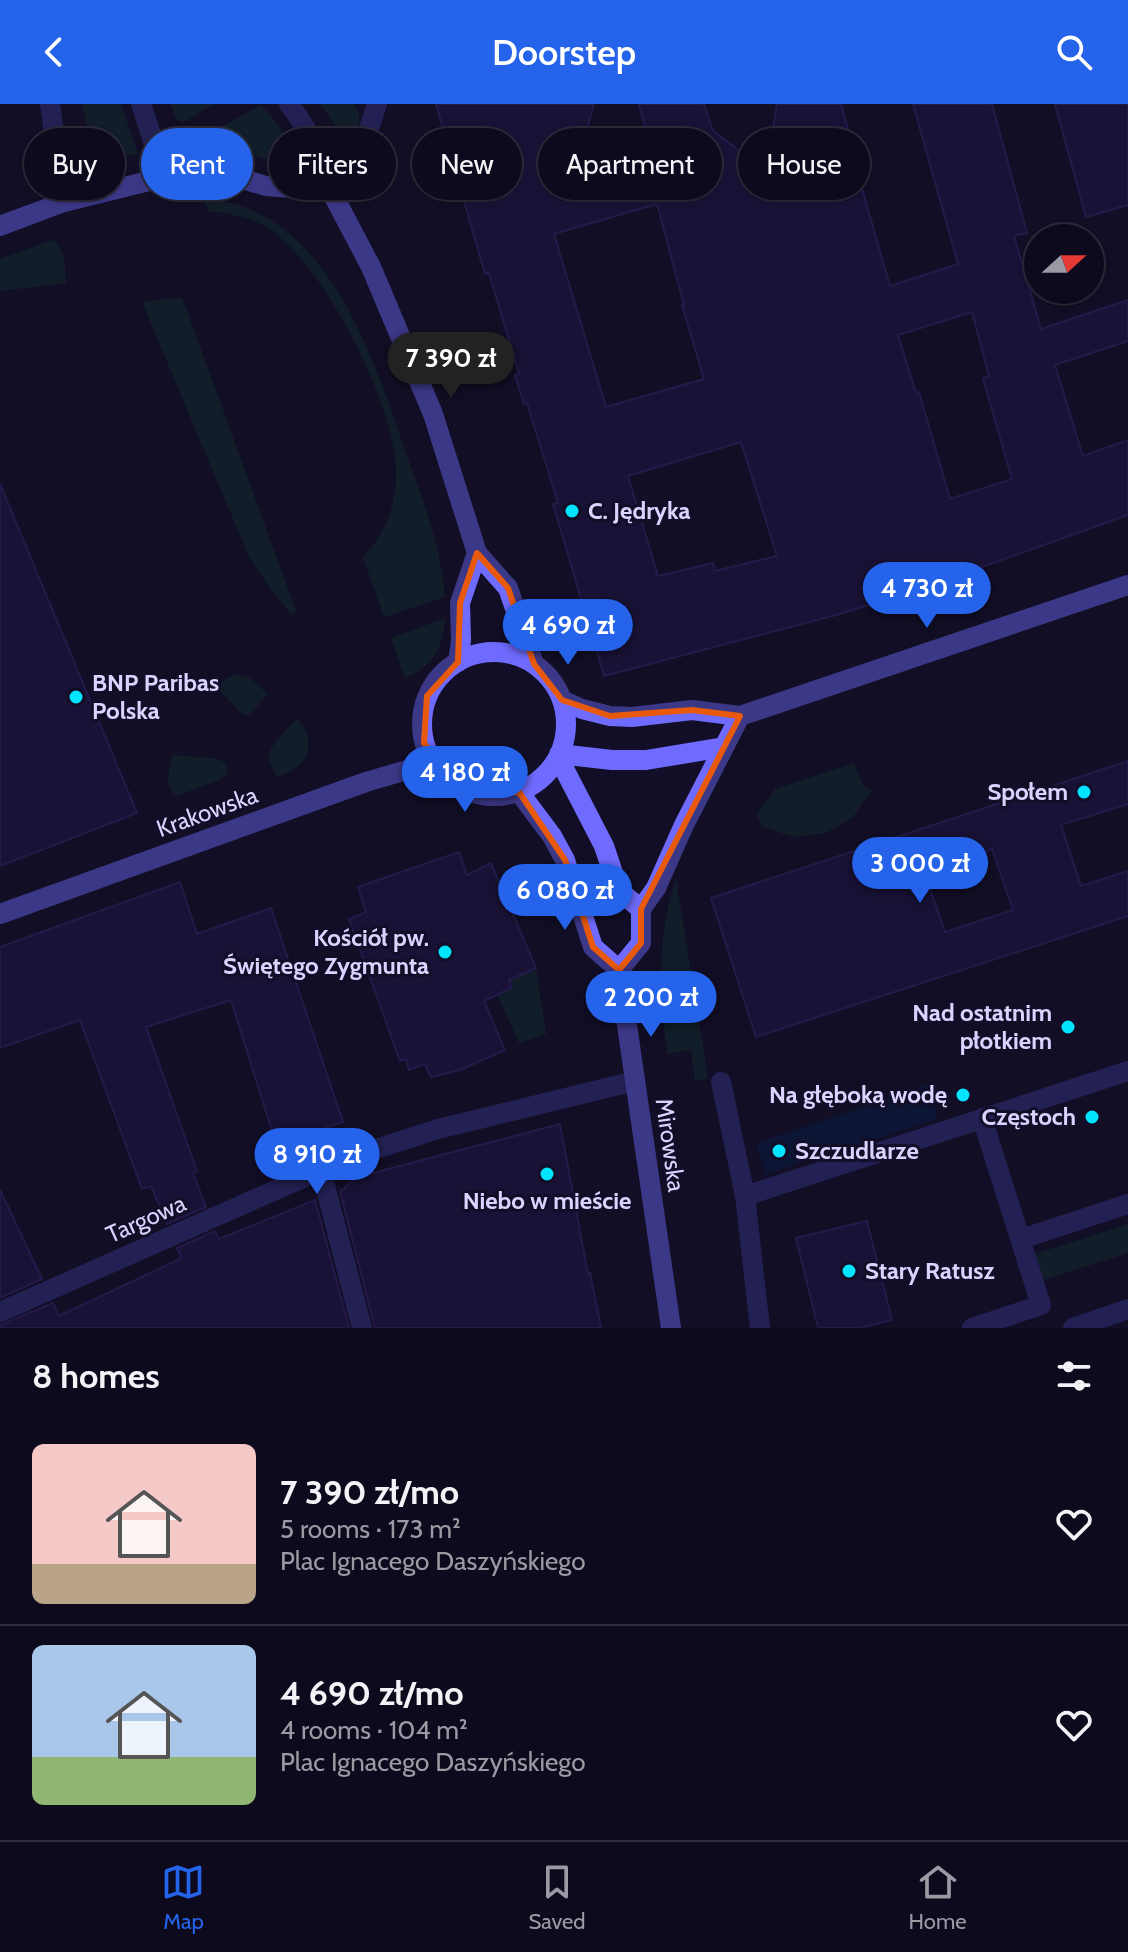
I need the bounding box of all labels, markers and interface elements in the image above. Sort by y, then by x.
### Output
icon: back [32,30,76,74]
text: Doorstep [492,30,636,74]
icon: search [1052,30,1096,74]
chip: Buy [24,128,125,200]
chip: Rent [141,128,253,200]
chip: Filters [269,128,396,200]
chip: New [412,128,522,200]
chip: Apartment [538,128,722,200]
chip: House [738,128,870,200]
north arrow [1024,224,1104,304]
map controls [1024,224,1104,304]
pin: 7 390 zł [368,332,534,400]
text: 7 390 zł [406,342,496,374]
place label: C. Jędryka [588,496,691,525]
marker: C. Jędryka [563,502,581,520]
pin: 4 730 zł [844,562,1010,630]
text: 4 730 zł [881,572,973,604]
pin: 4 690 zł [485,599,651,667]
text: 4 690 zł [521,609,615,641]
place label: BNP Paribas Polska [92,668,219,725]
marker: BNP Paribas Polska [67,688,85,706]
pin: 4 180 zł [382,746,548,814]
text: 4 180 zł [420,756,510,788]
place label: Społem [987,777,1068,806]
street label: Krakowska [152,780,262,843]
marker: Społem [1075,783,1093,801]
pin: 3 000 zł [837,837,1003,905]
text: 3 000 zł [870,847,970,879]
pin: 6 080 zł [482,864,648,932]
text: 6 080 zł [516,874,614,906]
place label: Kościół pw. Świętego Zygmunta [223,923,429,980]
marker: Kościół pw. Świętego Zygmunta [436,943,454,961]
pin: 2 200 zł [568,971,734,1039]
text: 2 200 zł [604,981,698,1013]
place label: Nad ostatnim płotkiem [912,998,1052,1055]
marker: Nad ostatnim płotkiem [1059,1018,1077,1036]
place label: Na głęboką wodę [769,1080,948,1109]
marker: Na głęboką wodę [954,1086,972,1104]
street label: Mirowska [650,1096,691,1194]
place label: Częstoch [981,1102,1076,1131]
marker: Częstoch [1083,1108,1101,1126]
pin: 8 910 zł [234,1128,400,1196]
place label: Szczudlarze [795,1136,919,1165]
text: 8 910 zł [273,1138,361,1170]
marker: Szczudlarze [770,1142,788,1160]
marker: Niebo w mieście [538,1165,556,1183]
place label: Niebo w mieście [463,1186,631,1215]
street label: Targowa [101,1188,191,1249]
place label: Stary Ratusz [865,1256,995,1285]
marker: Stary Ratusz [840,1262,858,1280]
icon: filters [1052,1354,1096,1398]
text: 8 homes [32,1355,160,1397]
text: 7 390 zł/mo [280,1471,459,1513]
icon: home [96,1476,192,1572]
icon: heart [1052,1502,1096,1546]
text: 5 rooms · 173 m² [280,1513,461,1545]
text: Plac Ignacego Daszyńskiego [280,1545,586,1577]
text: 4 690 zł/mo [280,1672,464,1714]
icon: home [96,1677,192,1773]
icon: heart [1052,1703,1096,1747]
text: 4 rooms · 104 m² [280,1714,468,1746]
text: Plac Ignacego Daszyńskiego [280,1746,586,1778]
tab: Map [161,1860,205,1935]
tab: Saved [528,1860,586,1935]
tab: Home [909,1860,966,1935]

